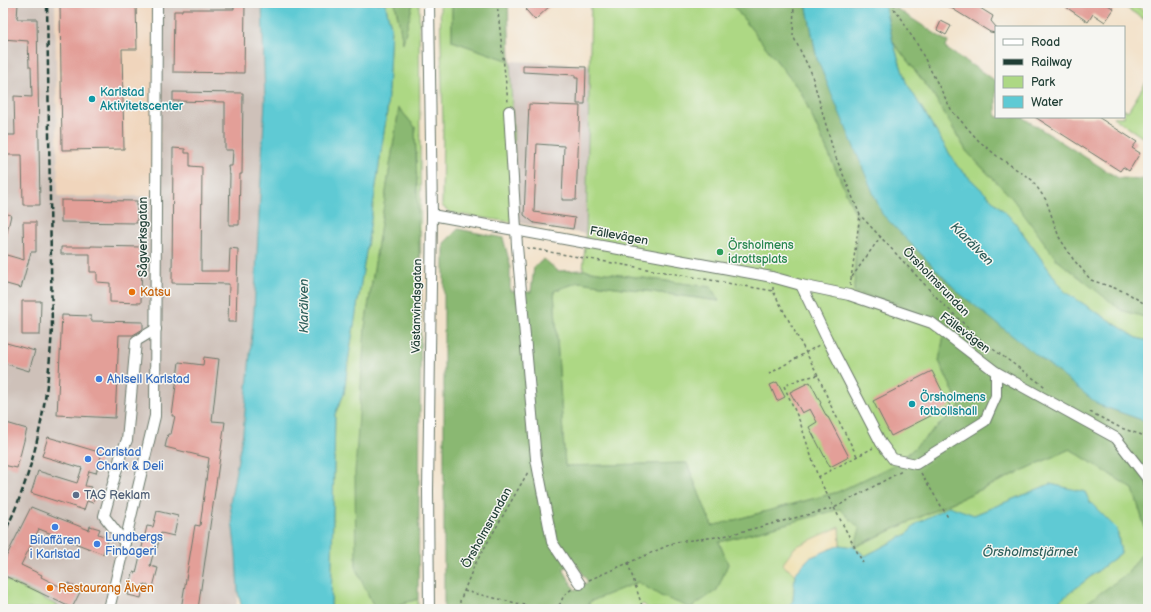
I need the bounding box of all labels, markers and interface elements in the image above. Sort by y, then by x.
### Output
legend [995,26,1125,118]
text: Road [1031,35,1060,50]
text: Railway [1031,55,1073,70]
text: Park [1031,75,1055,90]
place label: Karlstad Aktivitetscenter [100,85,184,114]
marker: Karlstad Aktivitetscenter [87,94,97,104]
text: Water [1031,95,1063,110]
street label: Sågverksgatan [136,197,151,277]
water label: Klarälven [947,219,997,269]
street label: Fällevägen [589,223,650,249]
place label: Örsholmens idrottsplats [728,237,794,267]
street label: Örsholmsrundan [899,244,974,320]
marker: Örsholmens idrottsplats [715,247,725,257]
street label: Västanvindsgatan [409,258,425,354]
water label: Klarälven [296,279,312,333]
place label: Katsu [140,285,171,300]
marker: Katsu [127,287,137,297]
street label: Fällevägen [937,309,993,357]
place label: Ahlsell Karlstad [107,372,190,387]
marker: Ahlsell Karlstad [94,374,104,384]
place label: Örsholmens fotbollshall [920,389,986,419]
marker: Örsholmens fotbollshall [907,399,917,409]
place label: Carlstad Chark & Deli [96,445,164,474]
marker: Carlstad Chark & Deli [83,454,93,464]
street label: Örsholmsrundan [458,484,516,571]
place label: TAG Reklam [84,488,150,503]
marker: TAG Reklam [71,490,81,500]
marker: Bilaffären i Karlstad [50,522,60,532]
place label: Lundbergs Finbageri [105,530,163,559]
place label: Bilaffären i Karlstad [29,533,81,562]
marker: Lundbergs Finbageri [92,539,102,549]
water label: Örsholmstjärnet [983,544,1078,560]
place label: Restaurang Älven [58,580,154,596]
marker: Restaurang Älven [45,583,55,593]

